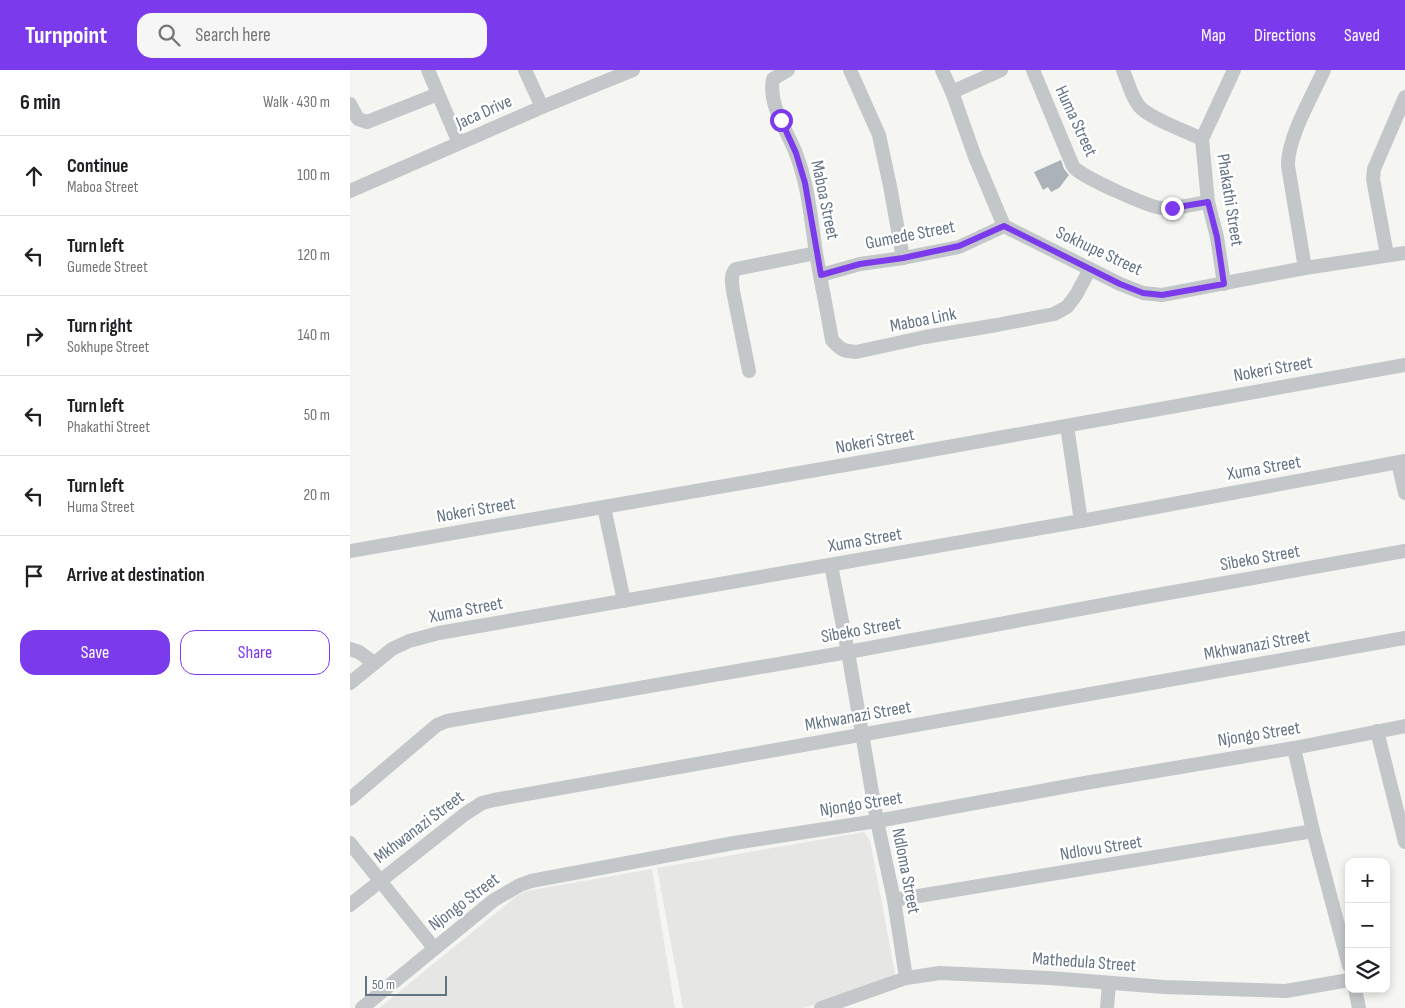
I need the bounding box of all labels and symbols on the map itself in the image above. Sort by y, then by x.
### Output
street label: Huma Street [1050,82,1102,160]
street label: Jaca Drive [452,90,515,134]
route start [770,109,793,132]
street label: Phakathi Street [1212,152,1248,248]
street label: Maboa Street [806,159,844,242]
route end [1161,197,1184,220]
street label: Gumede Street [863,216,957,254]
street label: Sokhupe Street [1053,222,1146,280]
street label: Maboa Link [888,303,958,337]
street label: Nokeri Street [1232,352,1315,386]
street label: Nokeri Street [834,424,917,458]
street label: Xuma Street [1225,451,1303,485]
street label: Nokeri Street [435,493,518,527]
street label: Xuma Street [826,523,904,557]
street label: Sibeko Street [1218,541,1302,575]
street label: Xuma Street [427,593,505,628]
street label: Sibeko Street [819,613,903,647]
street label: Mkhwanazi Street [1202,625,1312,665]
street label: Mkhwanazi Street [803,696,913,736]
street label: Njongo Street [1216,717,1302,751]
street label: Mkhwanazi Street [370,786,469,868]
street label: Njongo Street [818,787,904,821]
street label: Ndloma Street [887,826,925,916]
street label: Ndlovu Street [1059,831,1144,865]
street label: Njongo Street [425,868,504,935]
street label: Mathedula Street [1031,948,1137,976]
scale bar [365,973,448,996]

